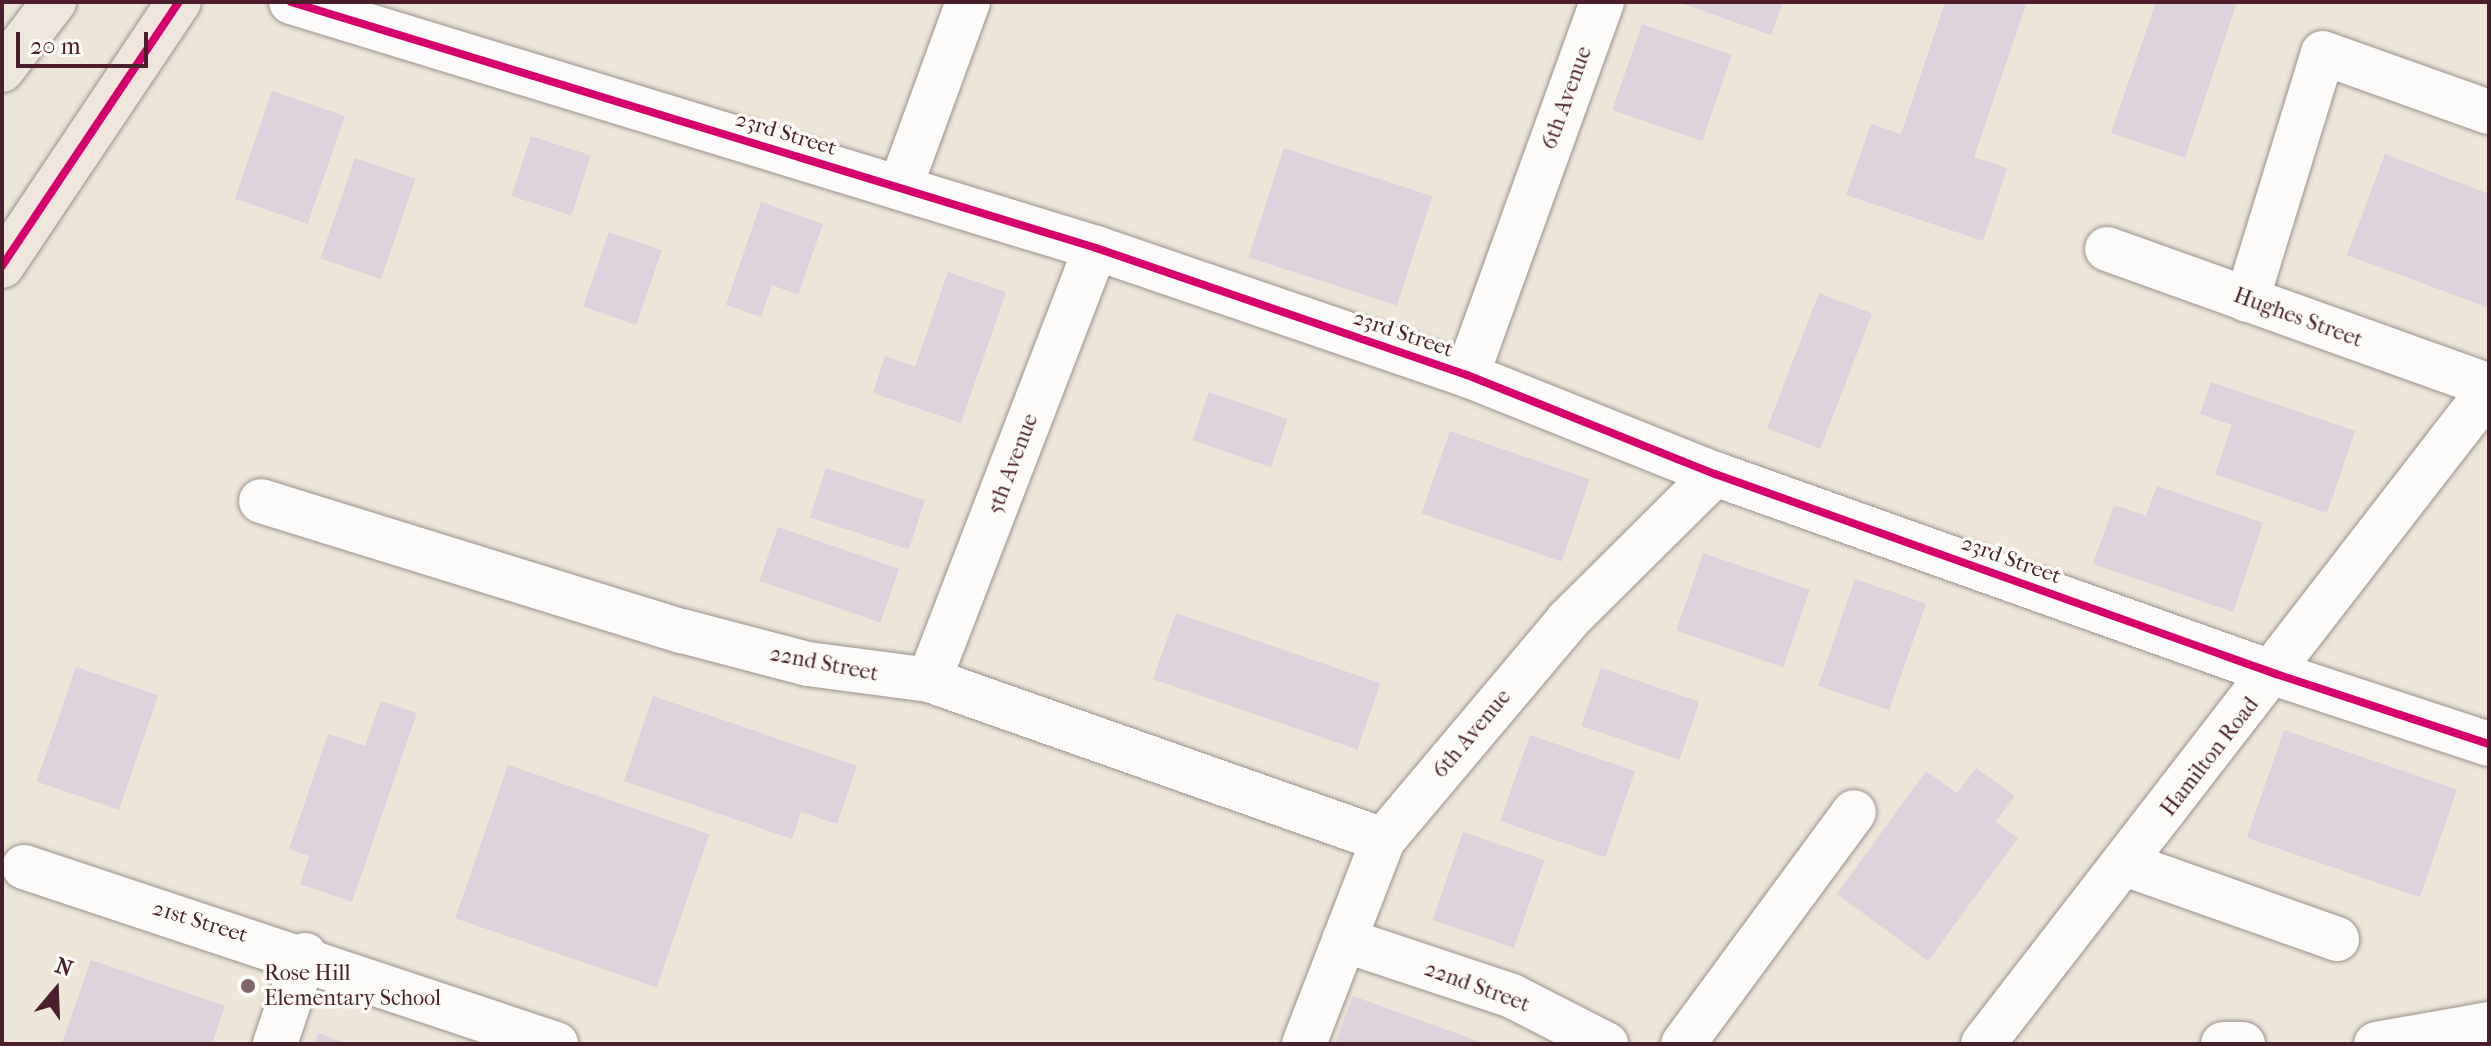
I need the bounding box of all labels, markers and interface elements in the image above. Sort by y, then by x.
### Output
scale bar [20,16,152,66]
text: 20 m [30,32,81,60]
street label: 6th Avenue [1536,43,1598,153]
street label: 23rd Street [732,106,840,162]
street label: Hughes Street [2230,282,2366,354]
street label: 23rd Street [1349,305,1457,363]
street label: 5th Avenue [982,410,1044,518]
street label: 23rd Street [1958,530,2064,590]
street label: 22nd Street [767,641,881,687]
street label: 6th Avenue [1427,684,1517,784]
street label: Hamilton Road [2155,692,2265,822]
street label: 21st Street [149,895,251,949]
north arrow [16,950,96,1030]
text: N [52,952,76,982]
street label: 22nd Street [1421,956,1533,1018]
place label: Rose Hill Elementary School [264,960,441,1012]
marker: Rose Hill Elementary School [239,977,257,995]

